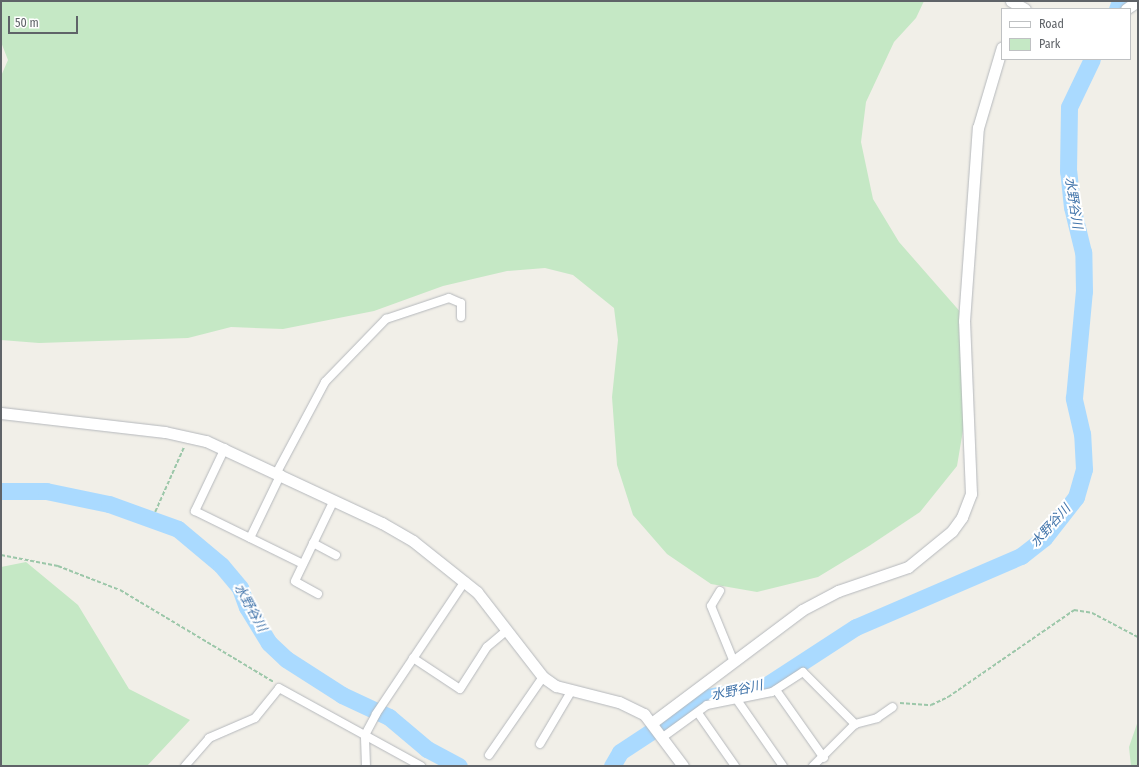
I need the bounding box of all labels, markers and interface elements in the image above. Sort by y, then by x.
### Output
scale bar [10,8,80,34]
legend [1001,8,1131,60]
text: 50 m [15,16,39,30]
text: Road [1039,17,1064,31]
text: Park [1039,37,1060,51]
water label: 水野谷川 [1061,176,1085,230]
water label: 水野谷川 [1028,501,1074,551]
water label: 水野谷川 [231,581,269,635]
water label: 水野谷川 [710,678,764,704]

